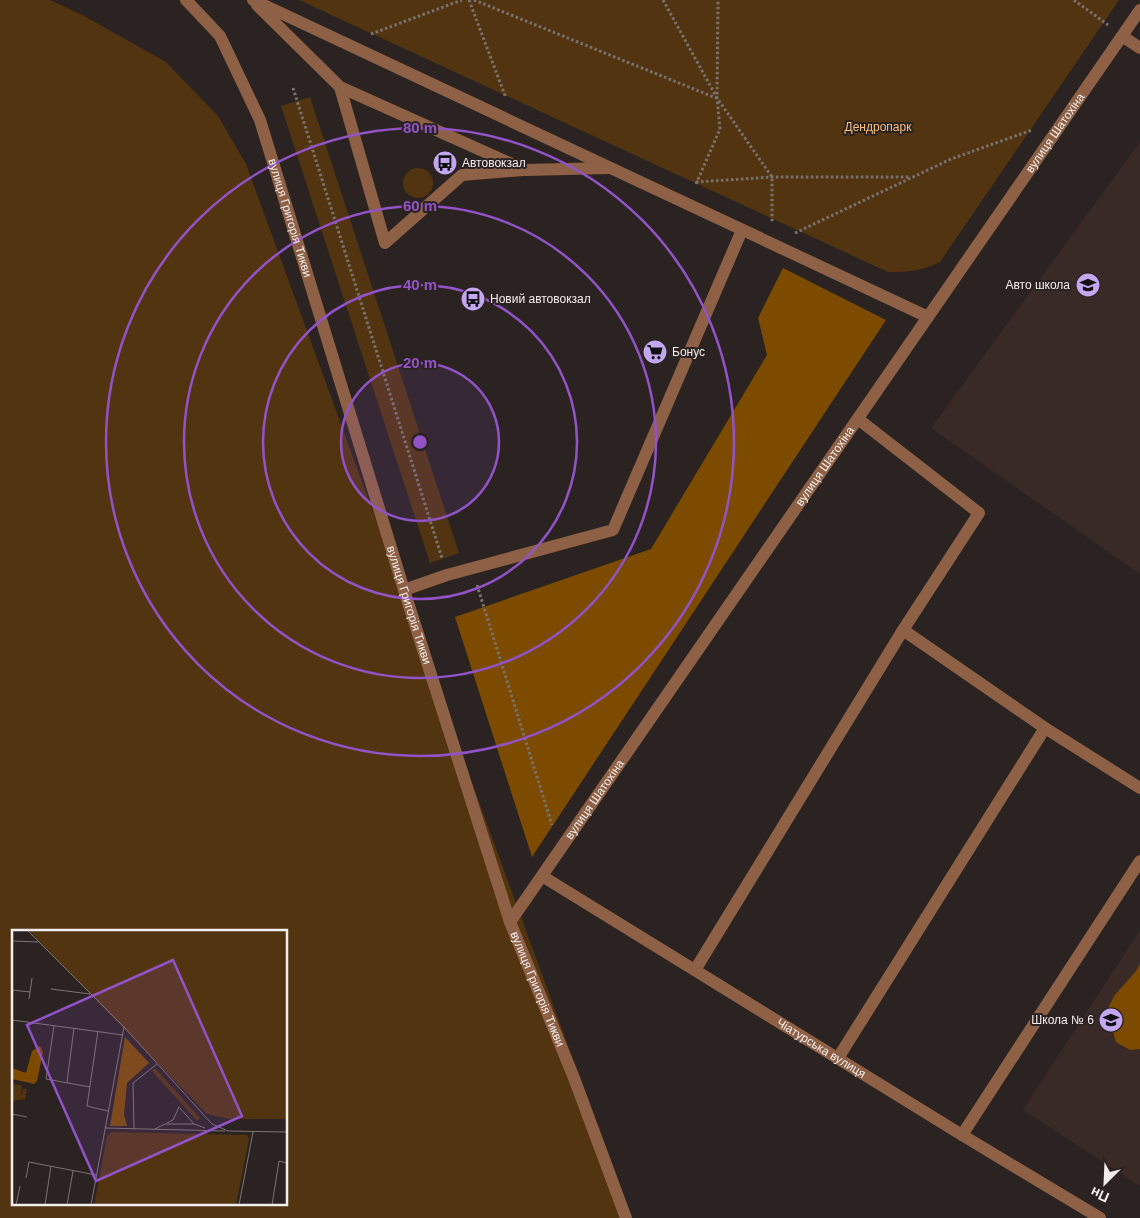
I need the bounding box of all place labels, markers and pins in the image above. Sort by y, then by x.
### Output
bus stop icon: Автовокзал [432,150,458,176]
place label: Автовокзал [462,156,526,170]
school or university icon: Авто школа [1075,272,1101,298]
place label: Авто школа [1005,278,1070,292]
bus stop icon: Новий автовокзал [460,286,486,312]
place label: Новий автовокзал [490,292,591,306]
supermarket icon: Бонус [642,339,668,365]
place label: Бонус [672,345,705,359]
centre of rings [411,433,429,451]
school or university icon: Школа № 6 [1098,1007,1124,1033]
place label: Школа № 6 [1031,1013,1094,1027]

